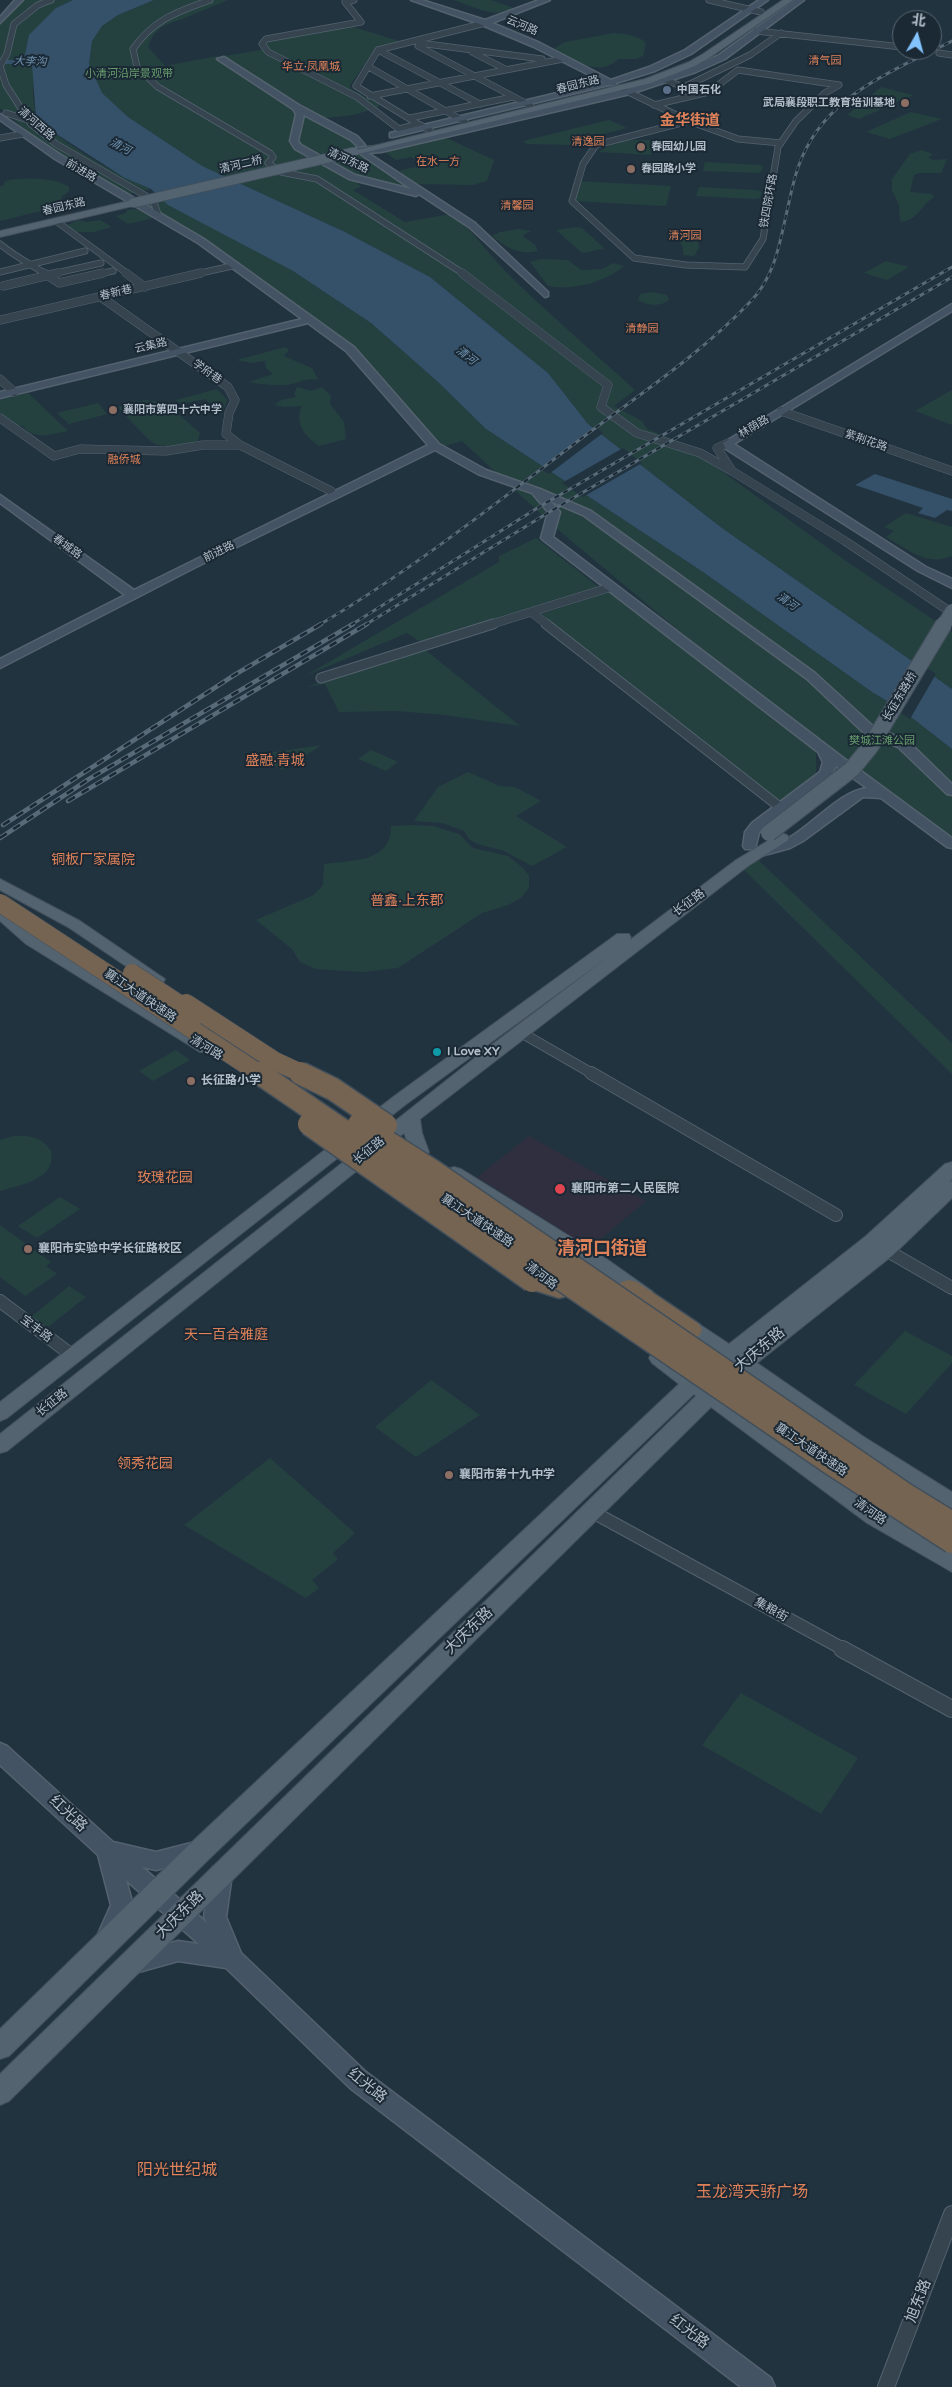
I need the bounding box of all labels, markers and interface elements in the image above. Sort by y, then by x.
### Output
north arrow [892,10,942,60]
text: 北 [911,11,927,30]
street label: 云河路 [504,13,540,39]
district label: 清气园 [809,54,841,68]
water label: 大李沟 [13,55,47,69]
district label: 华立·凤凰城 [282,60,340,74]
park label: 小清河沿岸景观带 [85,67,173,81]
street label: 春园东路 [555,73,601,97]
place label: 中国石化 [677,83,721,97]
marker: 中国石化 [661,84,673,96]
place label: 武局襄段职工教育培训基地 [763,96,895,110]
marker: 武局襄段职工教育培训基地 [899,97,911,109]
street label: 清河西路 [15,105,57,143]
district label: 金华街道 [660,112,720,130]
district label: 清逸园 [572,135,604,149]
water label: 清河 [107,136,133,158]
place label: 春园幼儿园 [651,140,706,154]
marker: 春园幼儿园 [635,141,647,153]
street label: 清河东路 [325,146,371,176]
street label: 清河二桥 [218,154,264,176]
district label: 在水一方 [416,155,460,169]
street label: 前进路 [63,157,99,185]
place label: 春园路小学 [641,162,696,176]
marker: 春园路小学 [625,163,637,175]
street label: 铁四院环路 [758,173,780,229]
street label: 春园东路 [41,196,87,218]
district label: 清馨园 [501,199,533,213]
district label: 清河园 [669,229,701,243]
street label: 春新巷 [98,283,134,303]
district label: 清静园 [626,322,658,336]
street label: 云集路 [133,336,169,356]
water label: 清河 [453,344,479,368]
street label: 学府巷 [190,357,224,387]
place label: 襄阳市第四十六中学 [123,403,222,417]
marker: 襄阳市第四十六中学 [107,404,119,416]
street label: 林荫路 [736,413,772,441]
street label: 紫荆花路 [843,428,889,454]
district label: 融侨城 [108,453,140,467]
street label: 春城路 [50,532,84,562]
street label: 前进路 [201,539,237,565]
water label: 清河 [774,590,800,614]
street label: 长征东路桥 [880,670,920,724]
park label: 樊城江滩公园 [849,734,915,748]
district label: 盛融·青城 [245,753,305,769]
district label: 铜板厂家属院 [51,852,135,868]
street label: 长征路 [670,886,708,920]
district label: 普鑫·上东郡 [370,893,444,909]
street label: 襄江大道快速路 [101,967,179,1025]
street label: 清河路 [187,1032,225,1064]
place label: I Love XY [447,1045,500,1059]
marker: I Love XY [431,1046,443,1058]
place label: 长征路小学 [201,1074,261,1088]
marker: 长征路小学 [185,1075,197,1087]
street label: 长征路 [350,1134,388,1168]
district label: 玫瑰花园 [137,1170,193,1186]
marker: 襄阳市第二人民医院 [553,1182,567,1196]
place label: 襄阳市第二人民医院 [571,1182,679,1196]
street label: 襄江大道快速路 [438,1192,516,1250]
district label: 清河口街道 [557,1238,647,1260]
place label: 襄阳市实验中学长征路校区 [38,1242,182,1256]
marker: 襄阳市实验中学长征路校区 [22,1243,34,1255]
street label: 清河路 [522,1259,560,1293]
street label: 宝丰路 [17,1312,55,1346]
street label: 大庆东路 [731,1324,789,1376]
district label: 天一百合雅庭 [184,1327,268,1343]
street label: 长征路 [33,1386,71,1420]
street label: 襄江大道快速路 [772,1421,850,1479]
district label: 领秀花园 [117,1456,173,1472]
place label: 襄阳市第十九中学 [459,1468,555,1482]
marker: 襄阳市第十九中学 [443,1469,455,1481]
street label: 清河路 [851,1496,889,1528]
street label: 集粮街 [752,1595,790,1625]
street label: 大庆东路 [441,1604,497,1658]
street label: 红光路 [45,1792,91,1836]
street label: 大庆东路 [152,1887,208,1943]
street label: 红光路 [344,2065,390,2107]
district label: 阳光世纪城 [137,2161,217,2181]
district label: 玉龙湾天骄广场 [696,2183,808,2203]
street label: 旭东路 [903,2277,935,2325]
street label: 红光路 [666,2311,712,2353]

